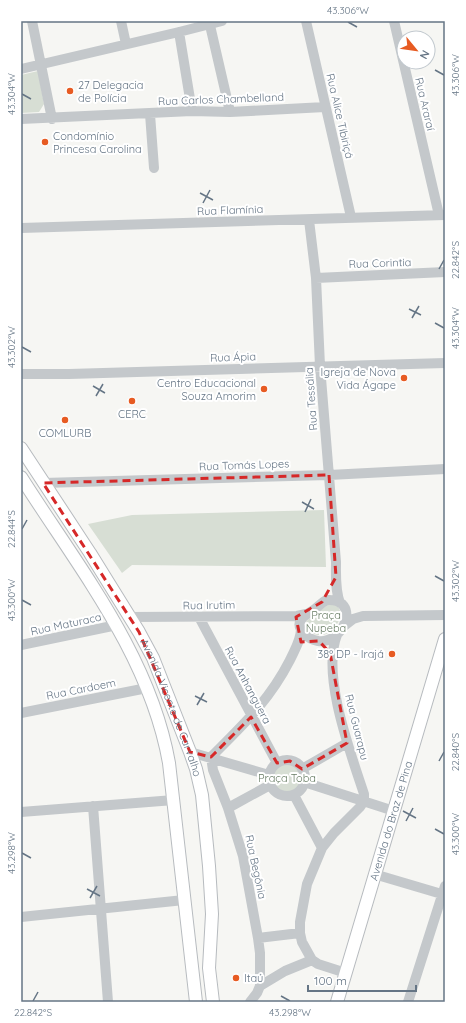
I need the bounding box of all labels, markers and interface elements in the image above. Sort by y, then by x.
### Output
text: 43.306°W [327,4,369,17]
north arrow [396,30,436,70]
text: N [417,48,433,62]
text: 43.306°W [449,54,462,96]
street label: Rua Alice Tibiriçá [323,72,357,160]
text: 43.304°W [5,73,18,115]
street label: Rua Araraí [412,76,438,133]
place label: 27 Delegacia de Polícia [78,78,144,105]
marker: 27 Delegacia de Polícia [65,86,75,96]
street label: Rua Carlos Chambelland [158,90,284,108]
place label: Condomínio Princesa Carolina [53,129,142,156]
marker: Condomínio Princesa Carolina [40,137,50,147]
street label: Rua Flamínia [197,202,263,218]
text: 22.842°S [449,241,462,279]
street label: Rua Corintia [348,255,412,271]
text: 43.304°W [449,307,462,349]
text: 43.302°W [5,326,18,368]
street label: Rua Ápia [210,349,256,365]
place label: Igreja de Nova Vida Ágape [321,365,396,392]
street label: Rua Tessália [302,367,320,431]
marker: Igreja de Nova Vida Ágape [399,373,409,383]
place label: Centro Educacional Souza Amorim [157,376,256,403]
marker: Centro Educacional Souza Amorim [259,384,269,394]
marker: CERC [127,396,137,406]
place label: CERC [118,407,146,421]
marker: COMLURB [60,415,70,425]
place label: COMLURB [39,426,91,440]
street label: Rua Tomás Lopes [199,456,289,474]
text: 22.844°S [5,510,18,548]
text: 43.302°W [449,560,462,602]
text: 43.300°W [5,578,18,621]
street label: Rua Irutim [183,598,235,612]
park label: Praça Nupeba [306,608,346,635]
street label: Rua Maturaca [29,610,103,638]
street label: Avenida Vicente de Carvalho [137,636,205,778]
street label: Rua Anhanguera [222,644,274,726]
place label: 38º DP - Irajá [318,647,384,661]
marker: 38º DP - Irajá [387,649,397,659]
street label: Rua Cardoem [45,675,117,703]
street label: Rua Guarapu [342,693,372,761]
text: 22.840°S [449,732,462,771]
street label: Avenida do Braz de Pina [366,759,415,882]
park label: Praça Toba [258,771,316,785]
text: 43.300°W [449,812,462,855]
text: 43.298°W [5,832,18,874]
street label: Rua Begônia [242,834,270,900]
scale bar [308,967,416,993]
place label: Itaú [244,971,263,985]
marker: Itaú [231,973,241,983]
text: 100 m [314,973,347,988]
text: 22.842°S [14,1006,52,1019]
text: 43.298°W [269,1006,311,1019]

